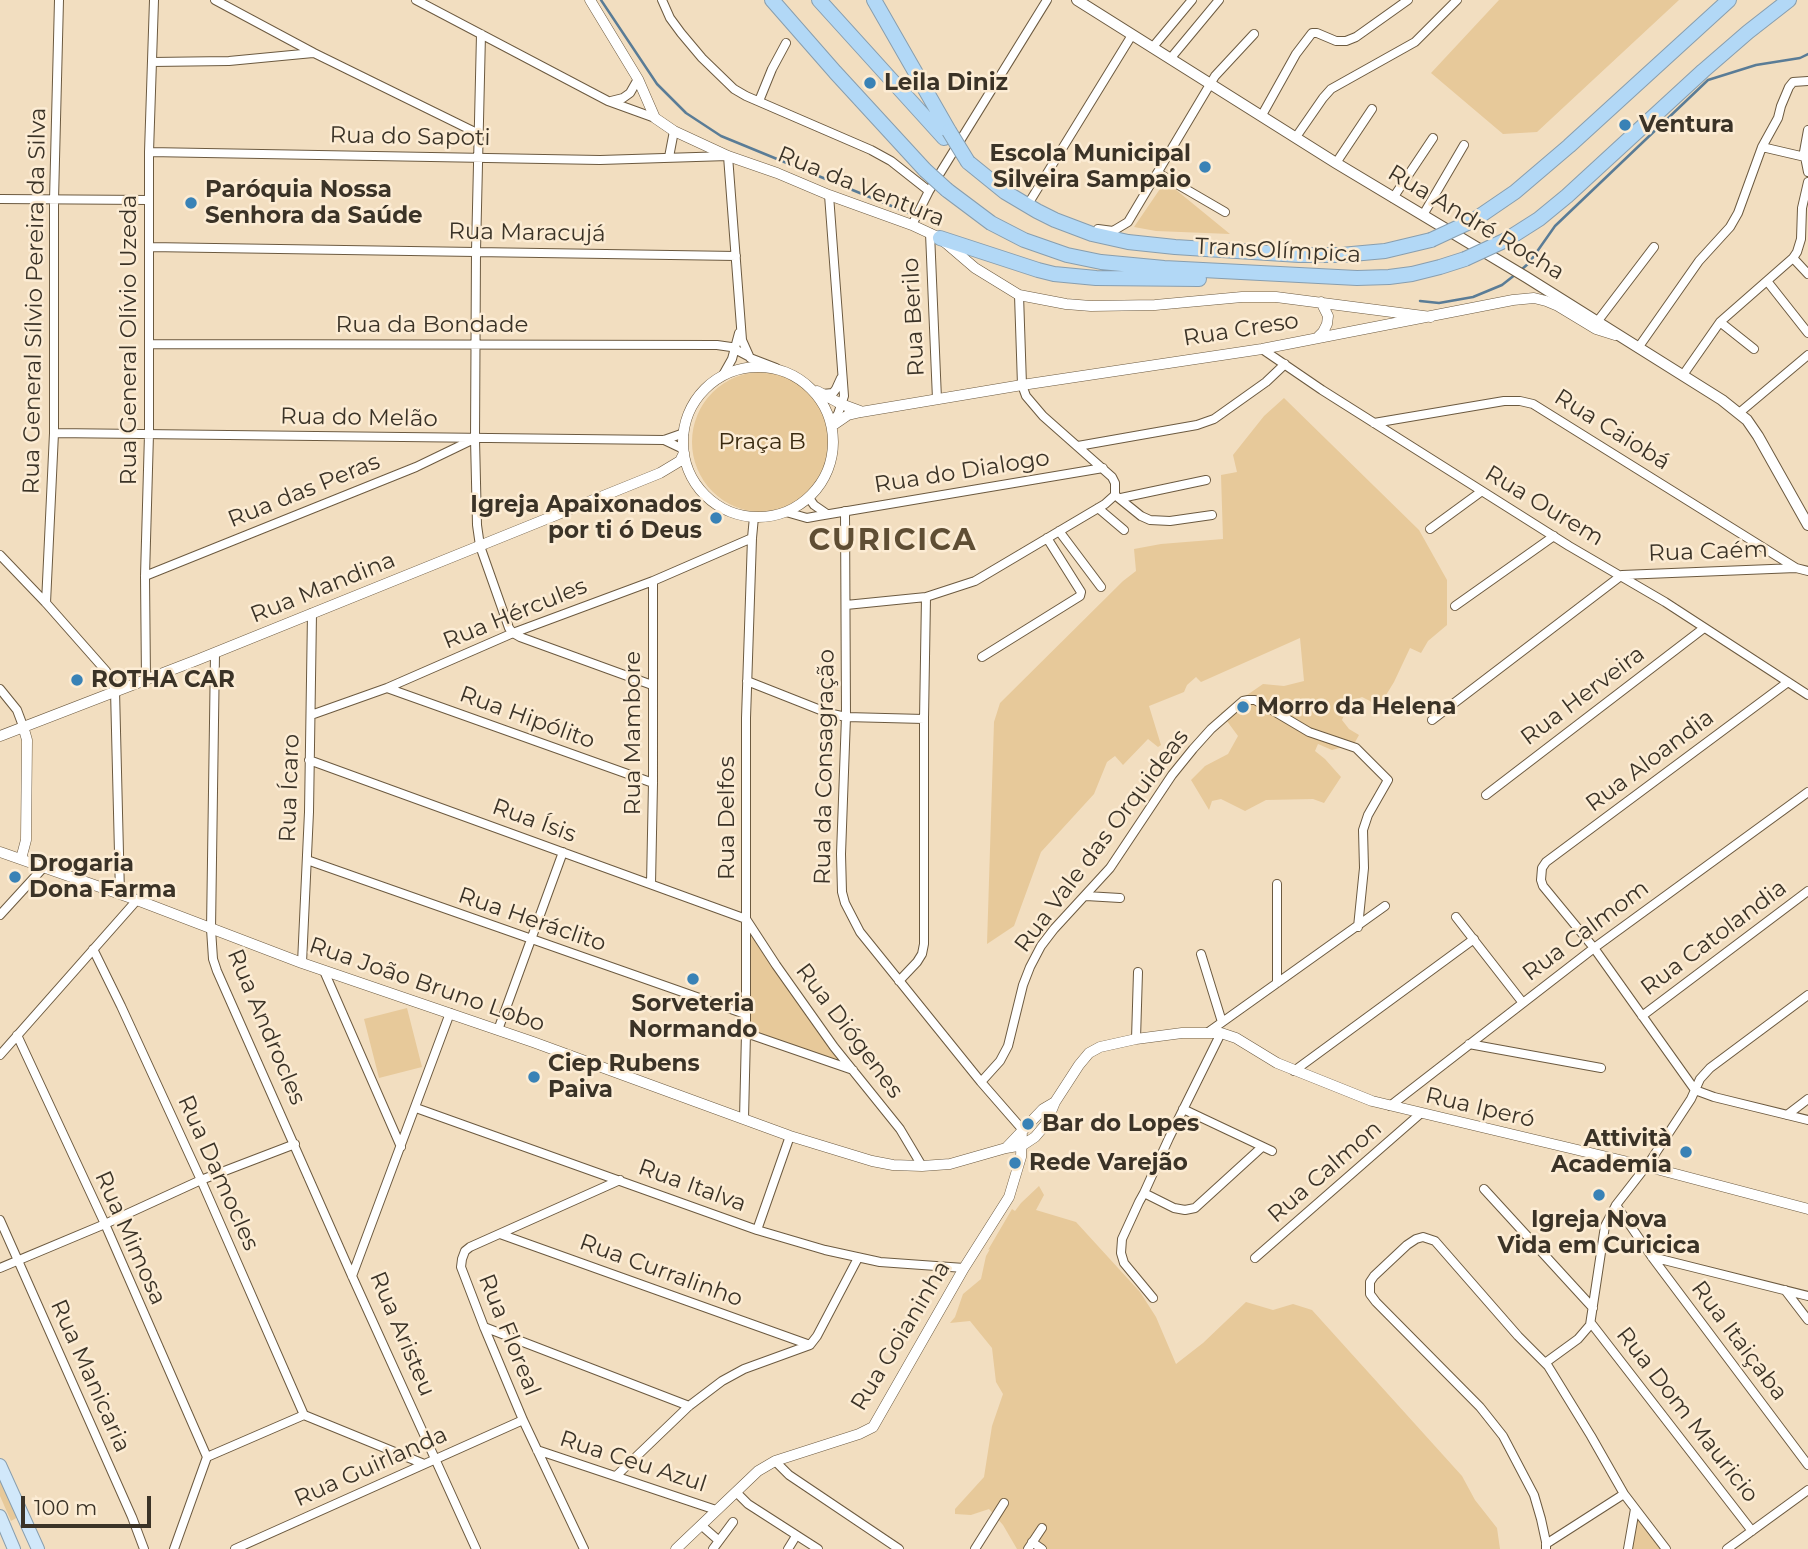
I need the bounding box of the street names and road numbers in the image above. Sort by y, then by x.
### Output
street label: Rua General Sílvio Pereira da Silva [18,107,52,495]
street label: Rua do Sapoti [329,122,491,152]
street label: Rua da Ventura [773,141,949,233]
street label: Rua André Rocha [1383,159,1569,287]
street label: Rua General Olívio Uzeda [115,195,143,485]
street label: Rua Maracujá [448,218,606,248]
street label: TransOlímpica [1194,233,1362,269]
street label: Rua Berilo [897,257,931,377]
street label: Rua Creso [1181,307,1301,353]
street label: Rua da Bondade [336,311,528,339]
street label: Rua Caiobá [1549,384,1675,476]
street label: Rua do Melão [280,403,438,433]
street label: Rua do Dialogo [872,445,1052,499]
street label: Rua das Peras [224,448,384,534]
street label: Rua Ourem [1480,460,1608,552]
street label: Rua Caém [1648,536,1768,568]
street label: Rua Mandina [247,546,399,630]
street label: Rua Hércules [439,573,591,655]
street label: Rua Herveira [1516,640,1650,752]
street label: Rua da Consagração [809,649,841,885]
street label: Rua Mambore [619,651,647,815]
street label: Rua Hipólito [456,681,598,755]
street label: Rua Aloandia [1581,704,1719,818]
street label: Rua Vale das Orquideas [1009,724,1195,958]
street label: Rua Ícaro [274,733,306,843]
street label: Rua Delfos [713,756,741,880]
street label: Rua Ísis [488,793,580,849]
street label: Rua Catolandia [1636,874,1792,1002]
street label: Rua Calmom [1517,875,1655,987]
street label: Rua Heráclito [455,882,609,958]
street label: Rua João Bruno Lobo [306,932,548,1038]
street label: Rua Androcles [221,945,311,1109]
street label: Rua Diógenes [789,958,909,1104]
street label: Rua Iperó [1423,1082,1537,1134]
street label: Rua Damocles [171,1091,265,1255]
street label: Rua Calmon [1262,1115,1388,1229]
street label: Rua Italva [634,1154,750,1218]
street label: Rua Mimosa [88,1167,172,1309]
street label: Rua Curralinho [576,1229,746,1313]
street label: Rua Goianinha [845,1256,957,1416]
street label: Rua Aristeu [363,1267,441,1401]
street label: Rua Floreal [472,1270,546,1400]
street label: Rua Itaiçaba [1685,1276,1793,1406]
street label: Rua Manicaria [44,1295,136,1457]
street label: Rua Dom Mauricio [1610,1322,1764,1508]
street label: Rua Guirlanda [290,1421,452,1513]
street label: Rua Ceu Azul [556,1425,710,1499]

